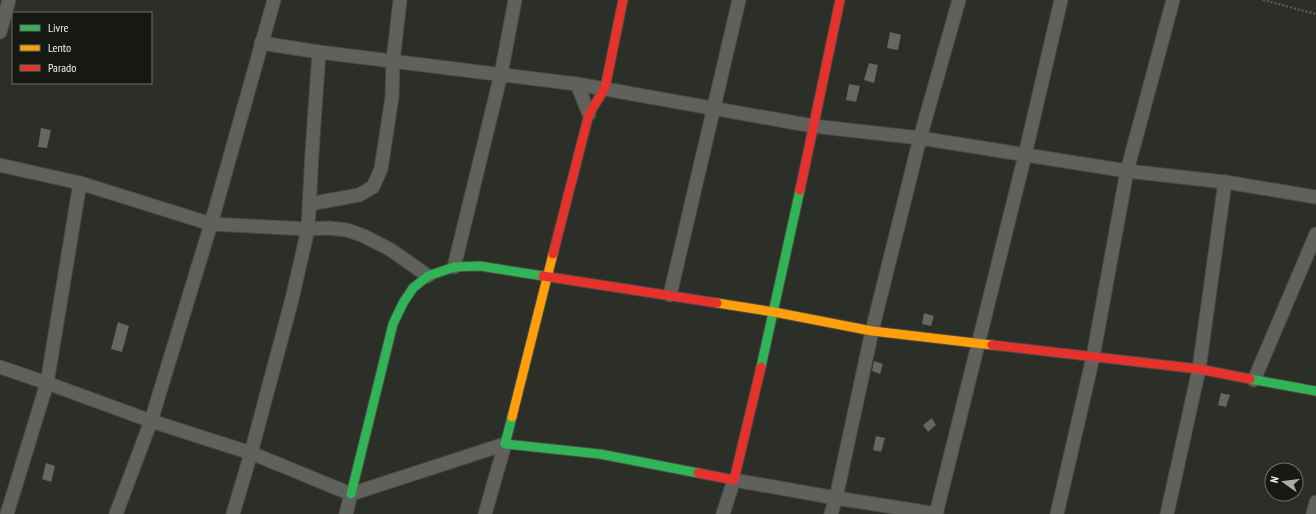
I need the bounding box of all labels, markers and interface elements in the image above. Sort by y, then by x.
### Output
legend [12,12,152,84]
text: Livre [48,20,69,35]
text: Lento [48,40,71,55]
text: Parado [48,60,76,75]
north arrow [1264,462,1304,502]
text: N [1267,475,1282,484]

